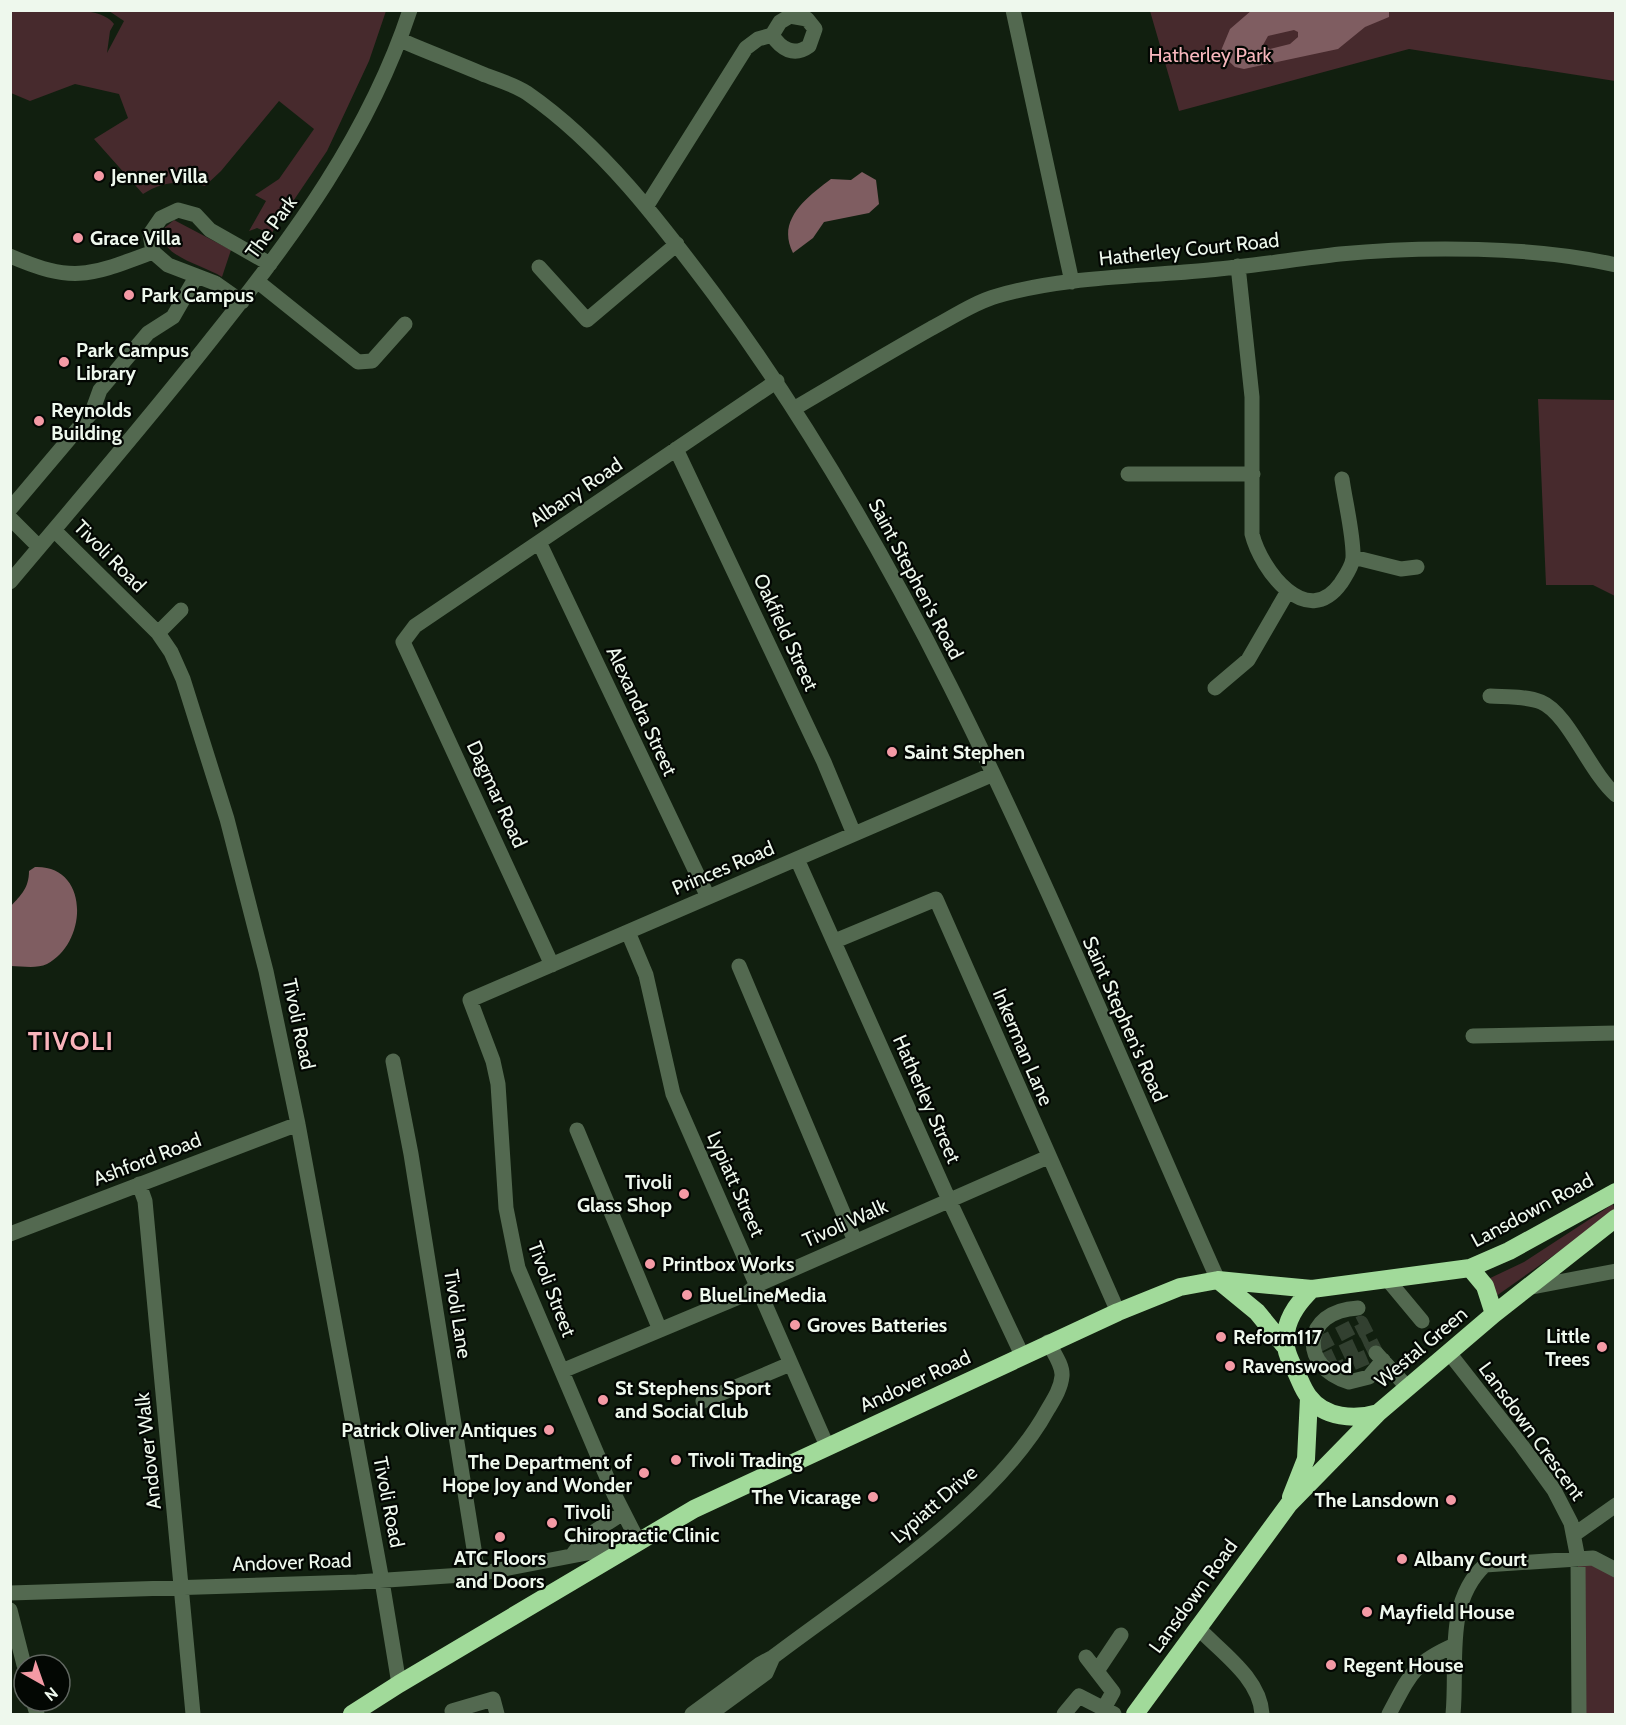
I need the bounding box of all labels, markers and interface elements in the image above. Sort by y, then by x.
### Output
park label: Hatherley Park [1149,43,1271,67]
place label: Jenner Villa [110,164,208,188]
marker: Jenner Villa [92,169,106,183]
street label: The Park [240,191,302,263]
place label: Grace Villa [90,226,181,250]
street label: Hatherley Court Road [1098,228,1280,270]
marker: Grace Villa [71,231,85,245]
place label: Park Campus [141,283,254,307]
marker: Park Campus [122,288,136,302]
place label: Park Campus Library [76,338,189,385]
marker: Park Campus Library [57,355,71,369]
place label: Reynolds Building [51,398,132,445]
marker: Reynolds Building [32,414,46,428]
street label: Albany Road [525,452,627,532]
street label: Saint Stephen's Road [864,495,968,663]
street label: Tivoli Road [69,515,151,597]
street label: Oakfield Street [748,570,824,695]
street label: Alexandra Street [602,643,683,780]
street label: Dagmar Road [462,737,532,851]
place label: Saint Stephen [904,740,1025,764]
marker: Saint Stephen [885,745,899,759]
street label: Princes Road [668,836,778,900]
street label: Saint Stephen's Road [1078,933,1172,1105]
street label: Tivoli Road [278,976,320,1072]
street label: Inkerman Lane [988,985,1058,1109]
district label: TIVOLI [28,1025,114,1057]
street label: Hatherley Street [888,1031,966,1167]
street label: Ashford Road [90,1127,204,1191]
street label: Lypiatt Street [702,1128,770,1241]
street label: Lansdown Road [1467,1168,1597,1252]
place label: Tivoli Glass Shop [577,1170,672,1217]
marker: Tivoli Glass Shop [677,1187,691,1201]
street label: Tivoli Walk [799,1194,891,1252]
street label: Tivoli Street [523,1238,581,1340]
place label: Printbox Works [662,1252,794,1276]
marker: Printbox Works [643,1257,657,1271]
street label: Tivoli Lane [439,1268,477,1360]
place label: BlueLineMedia [699,1283,826,1307]
marker: BlueLineMedia [680,1288,694,1302]
street label: Westal Green [1370,1301,1472,1393]
place label: Groves Batteries [807,1313,947,1337]
marker: Groves Batteries [788,1318,802,1332]
place label: Little Trees [1545,1324,1590,1371]
place label: Reform117 [1233,1325,1323,1349]
marker: Reform117 [1214,1330,1228,1344]
marker: Little Trees [1595,1340,1609,1354]
street label: Andover Road [856,1345,974,1417]
place label: Ravenswood [1242,1354,1352,1378]
street label: Lansdown Crescent [1474,1357,1590,1505]
marker: Ravenswood [1223,1359,1237,1373]
place label: St Stephens Sport and Social Club [615,1376,771,1423]
street label: Andover Walk [130,1391,166,1511]
marker: St Stephens Sport and Social Club [596,1393,610,1407]
place label: Patrick Oliver Antiques [341,1418,537,1442]
marker: Patrick Oliver Antiques [542,1423,556,1437]
place label: Tivoli Trading [688,1448,803,1472]
place label: The Department of Hope Joy and Wonder [442,1450,632,1497]
marker: Tivoli Trading [669,1453,683,1467]
street label: Tivoli Road [368,1454,410,1550]
street label: Lypiatt Drive [886,1460,982,1548]
marker: The Department of Hope Joy and Wonder [637,1466,651,1480]
place label: The Vicarage [751,1485,861,1509]
place label: The Lansdown [1314,1488,1439,1512]
marker: The Vicarage [866,1490,880,1504]
marker: The Lansdown [1444,1493,1458,1507]
place label: Tivoli Chiropractic Clinic [564,1500,719,1547]
marker: Tivoli Chiropractic Clinic [545,1516,559,1530]
marker: ATC Floors and Doors [493,1530,507,1544]
street label: Lansdown Road [1144,1534,1242,1658]
place label: ATC Floors and Doors [454,1546,546,1593]
place label: Albany Court [1414,1547,1527,1571]
street label: Andover Road [232,1548,352,1576]
marker: Albany Court [1395,1552,1409,1566]
place label: Mayfield House [1379,1600,1515,1624]
marker: Mayfield House [1360,1605,1374,1619]
north arrow [12,1653,72,1713]
place label: Regent House [1343,1653,1464,1677]
marker: Regent House [1324,1658,1338,1672]
text: N [41,1683,62,1705]

